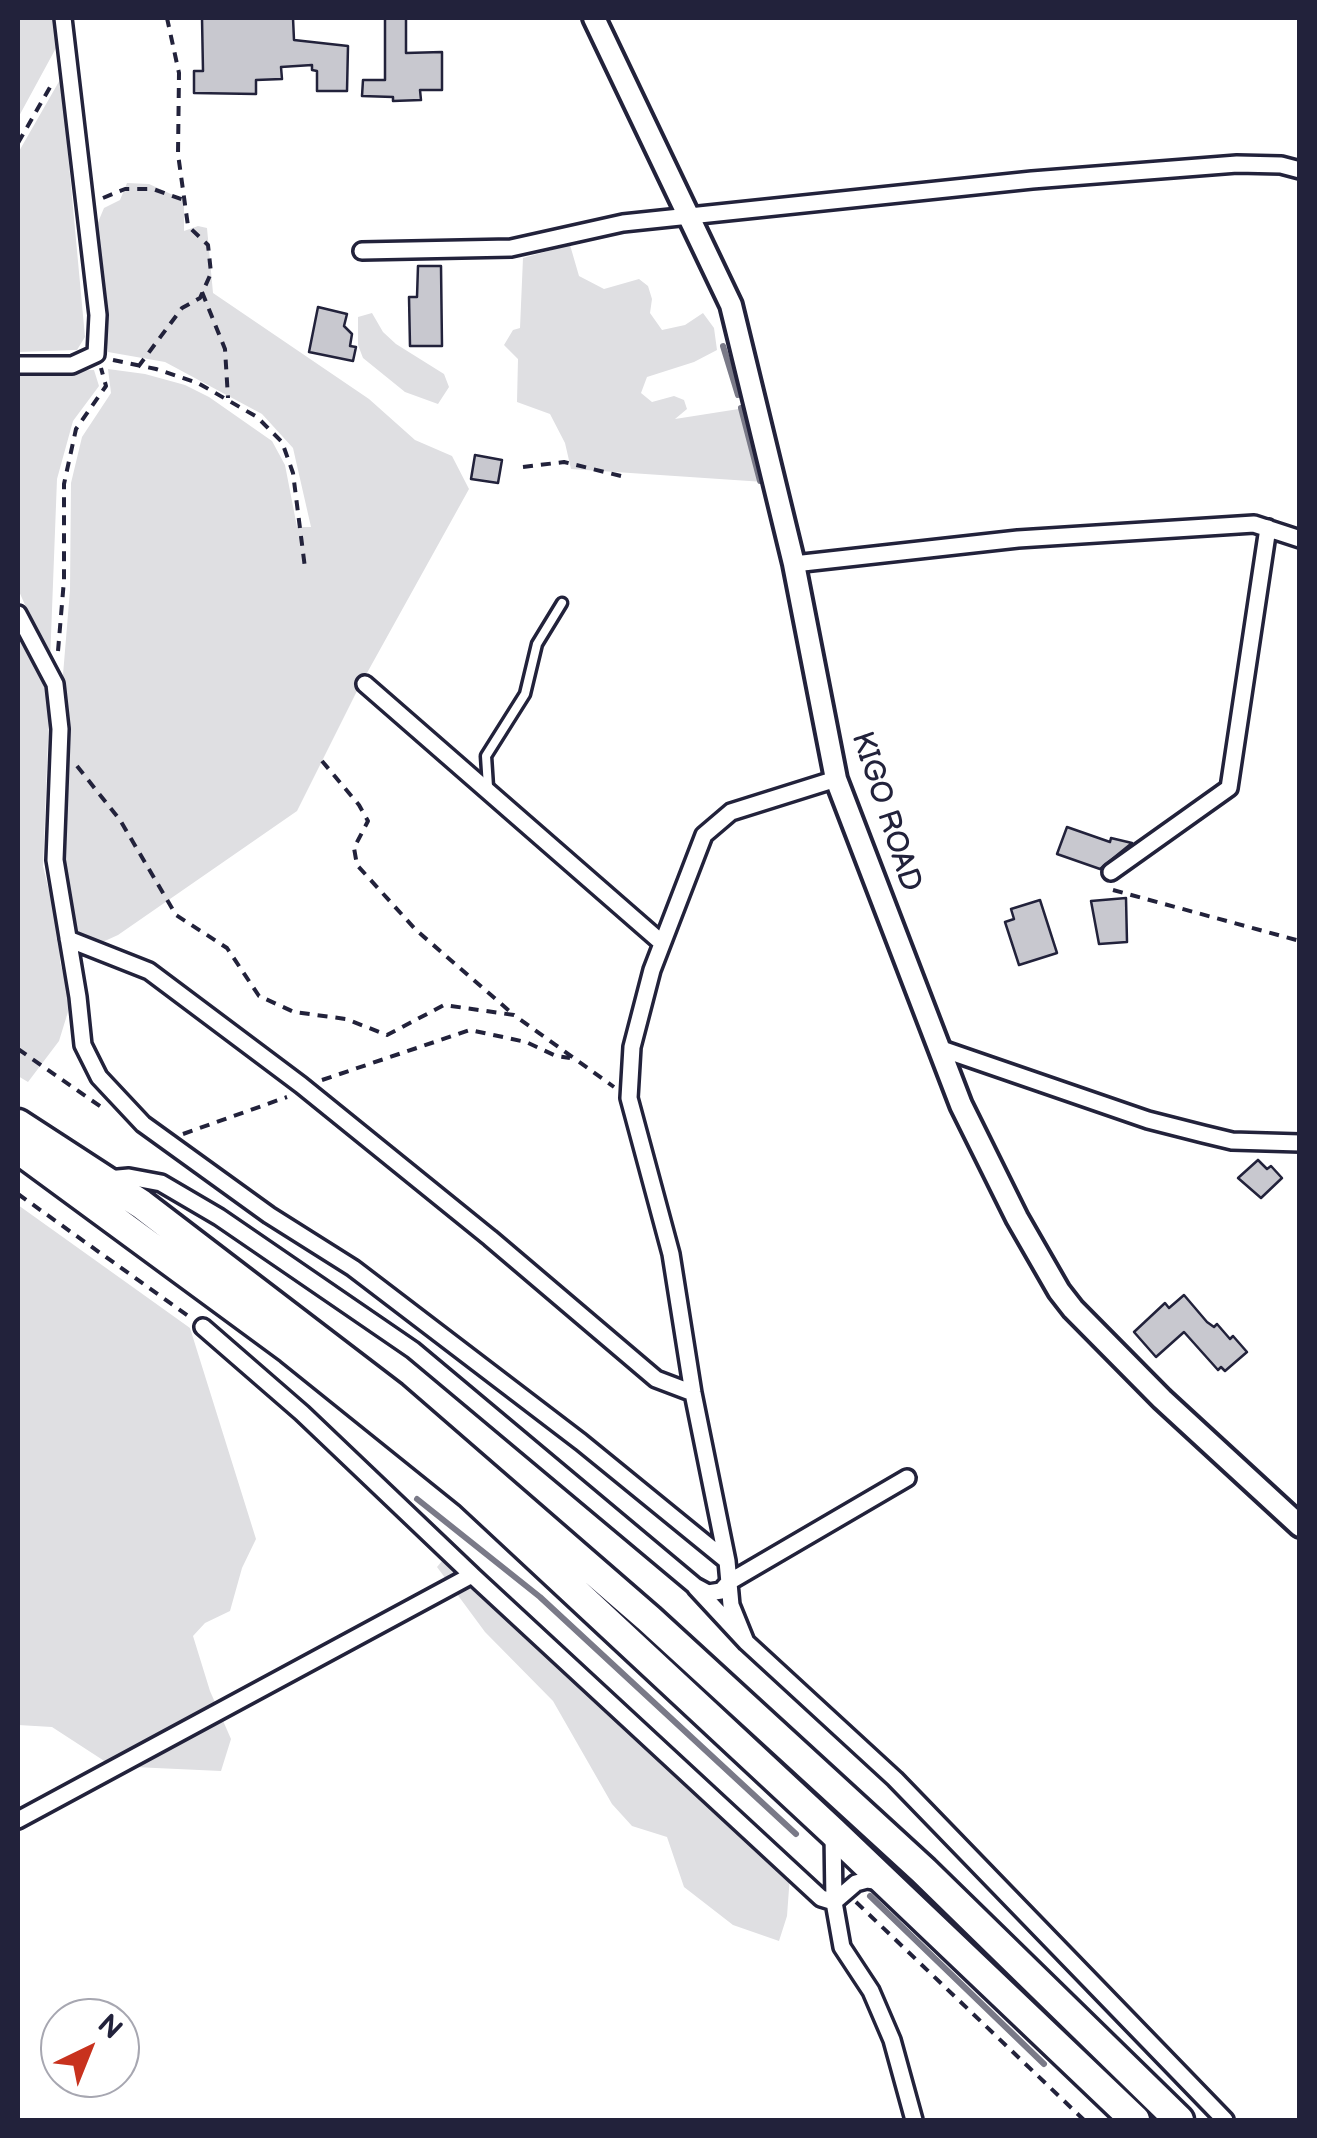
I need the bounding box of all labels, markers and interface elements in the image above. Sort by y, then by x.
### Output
street label: KIGO ROAD [842,728,928,896]
north arrow [40,1998,140,2098]
text: N [90,2008,128,2046]

